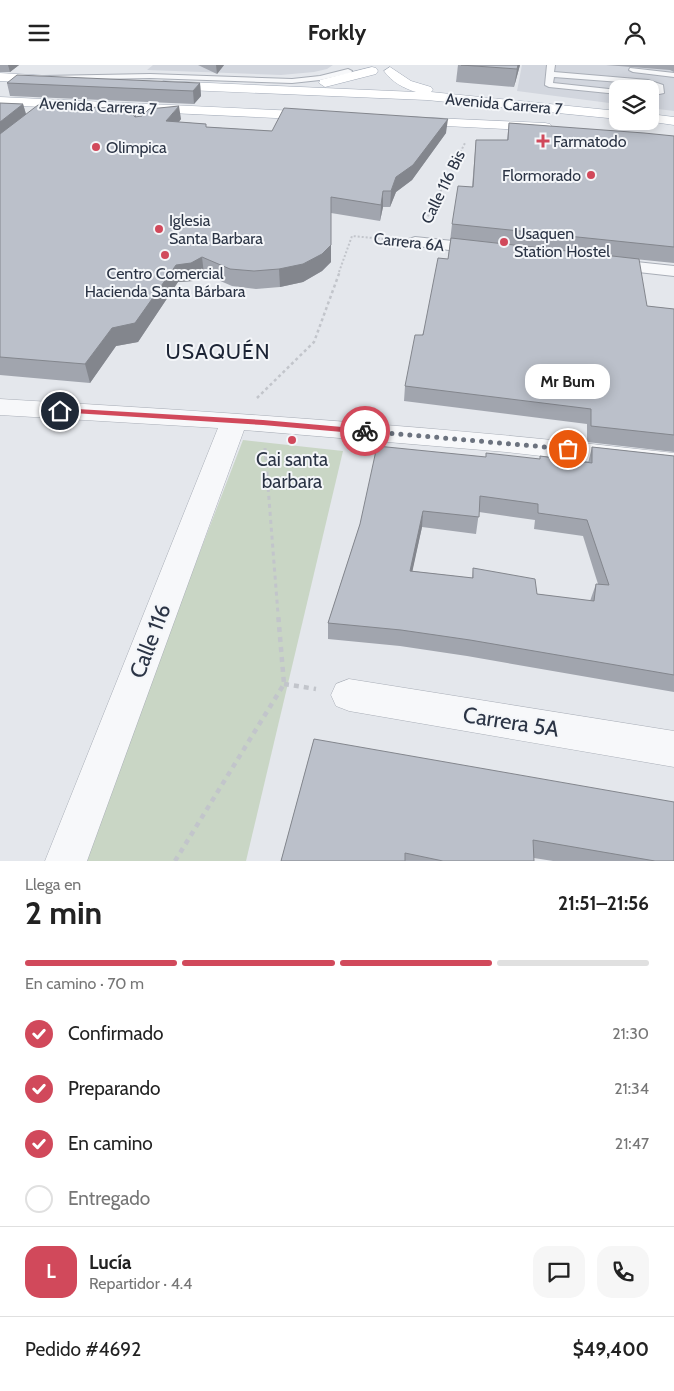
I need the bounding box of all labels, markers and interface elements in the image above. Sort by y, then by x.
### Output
icon: menu [25,19,53,47]
text: Forkly [308,19,366,46]
icon: person [621,19,649,47]
map controls [609,80,659,130]
button: layers [609,80,659,130]
street label: Avenida Carrera 7 [445,89,563,119]
street label: Avenida Carrera 7 [39,93,157,119]
place label: Farmatodo [553,132,627,151]
marker: Farmatodo [537,135,549,147]
place label: Olimpica [106,138,167,157]
marker: Olimpica [90,141,102,153]
street label: Calle 116 Bis [417,147,469,227]
place label: Flormorado [502,166,581,185]
marker: Flormorado [585,169,597,181]
place label: Iglesia Santa Barbara [169,211,263,248]
marker: Iglesia Santa Barbara [153,223,165,235]
place label: Usaquen Station Hostel [514,224,610,261]
street label: Carrera 6A [373,229,445,255]
marker: Usaquen Station Hostel [498,236,510,248]
marker: Centro Comercial Hacienda Santa Bárbara [159,249,171,261]
place label: Centro Comercial Hacienda Santa Bárbara [85,264,246,301]
district label: USAQUÉN [166,339,270,364]
callout: Mr Bum [526,364,610,399]
text: Mr Bum [540,372,595,391]
pin [39,390,81,432]
icon: home [46,397,74,425]
courier [340,406,390,456]
icon: bike [351,417,379,445]
pin [547,428,589,470]
marker: Cai santa barbara [286,434,298,446]
icon: bag [554,435,582,463]
place label: Cai santa barbara [256,448,328,493]
street label: Calle 116 [124,600,176,682]
street label: Carrera 5A [461,701,561,743]
text: Llega en [25,875,81,894]
text: 21:51–21:56 [558,892,649,915]
text: 2 min [25,893,102,932]
text: En camino · 70 m [25,974,144,993]
icon: check [25,1020,53,1048]
text: Confirmado [68,1022,164,1045]
text: 21:30 [612,1024,649,1043]
icon: check [25,1075,53,1103]
text: Preparando [68,1077,161,1100]
text: 21:34 [614,1079,649,1098]
icon: check [25,1130,53,1158]
text: En camino [68,1132,153,1155]
text: 21:47 [615,1134,649,1153]
text: Entregado [68,1187,150,1210]
button: chat [533,1246,585,1298]
button: phone [597,1246,649,1298]
text: Lucía [89,1251,132,1274]
text: L [46,1260,56,1283]
text: Repartidor · 4.4 [89,1274,192,1293]
text: Pedido #4692 [25,1338,141,1361]
text: $49,400 [573,1338,649,1361]

